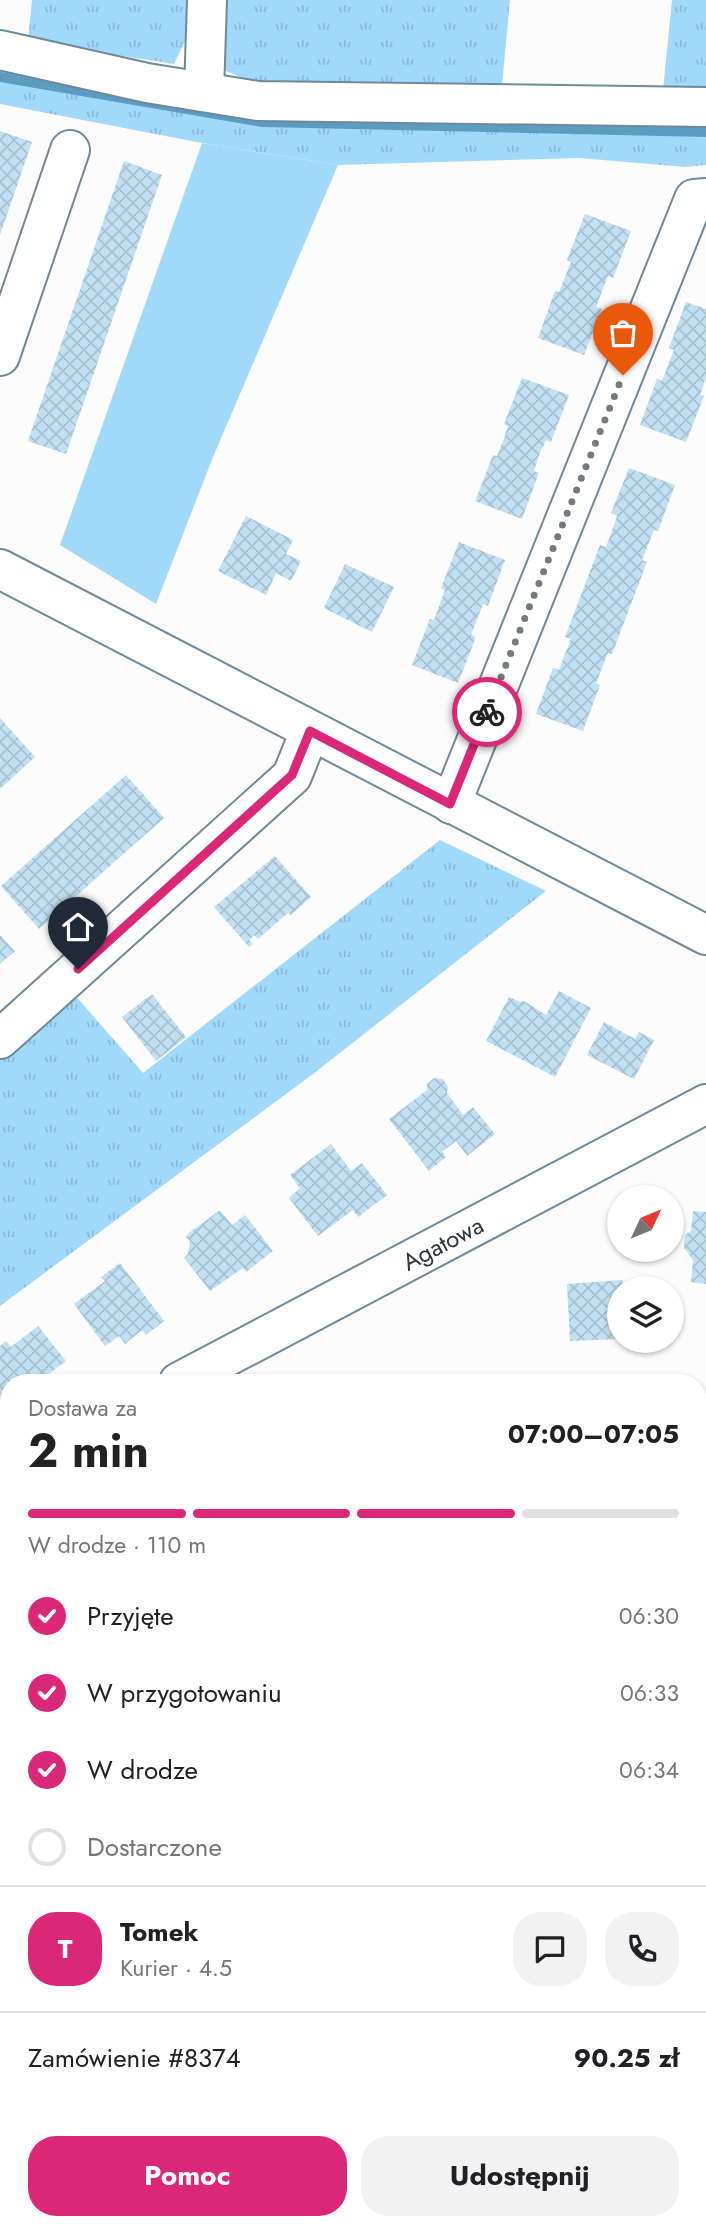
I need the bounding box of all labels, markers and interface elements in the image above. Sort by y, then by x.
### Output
pin [593,303,653,375]
icon: bag [604,314,642,352]
courier [452,677,522,747]
icon: bike [468,693,506,731]
pin [48,897,108,969]
icon: home [59,908,97,946]
north arrow [607,1185,684,1262]
map controls [607,1185,684,1353]
street label: Agatowa [396,1207,489,1279]
button: layers [607,1276,684,1353]
text: Dostawa za [28,1391,137,1425]
text: 07:00–07:05 [508,1415,679,1453]
text: 2 min [28,1418,149,1484]
text: W drodze · 110 m [28,1528,206,1562]
icon: check [28,1597,66,1635]
text: Przyjęte [87,1597,174,1635]
text: 06:30 [619,1599,679,1633]
icon: check [28,1674,66,1712]
text: W przygotowaniu [87,1674,282,1712]
text: 06:33 [620,1676,679,1710]
icon: check [28,1751,66,1789]
text: W drodze [87,1751,198,1789]
text: 06:34 [619,1753,679,1787]
text: Dostarczone [87,1828,222,1866]
button: chat [513,1912,587,1986]
button: phone [605,1912,679,1986]
text: Tomek [120,1913,199,1951]
text: T [58,1930,72,1968]
text: Kurier · 4.5 [120,1951,232,1985]
text: Zamówienie #8374 [28,2039,241,2077]
text: 90.25 zł [574,2039,679,2077]
button: Pomoc [28,2136,347,2216]
button: Udostępnij [361,2136,679,2216]

